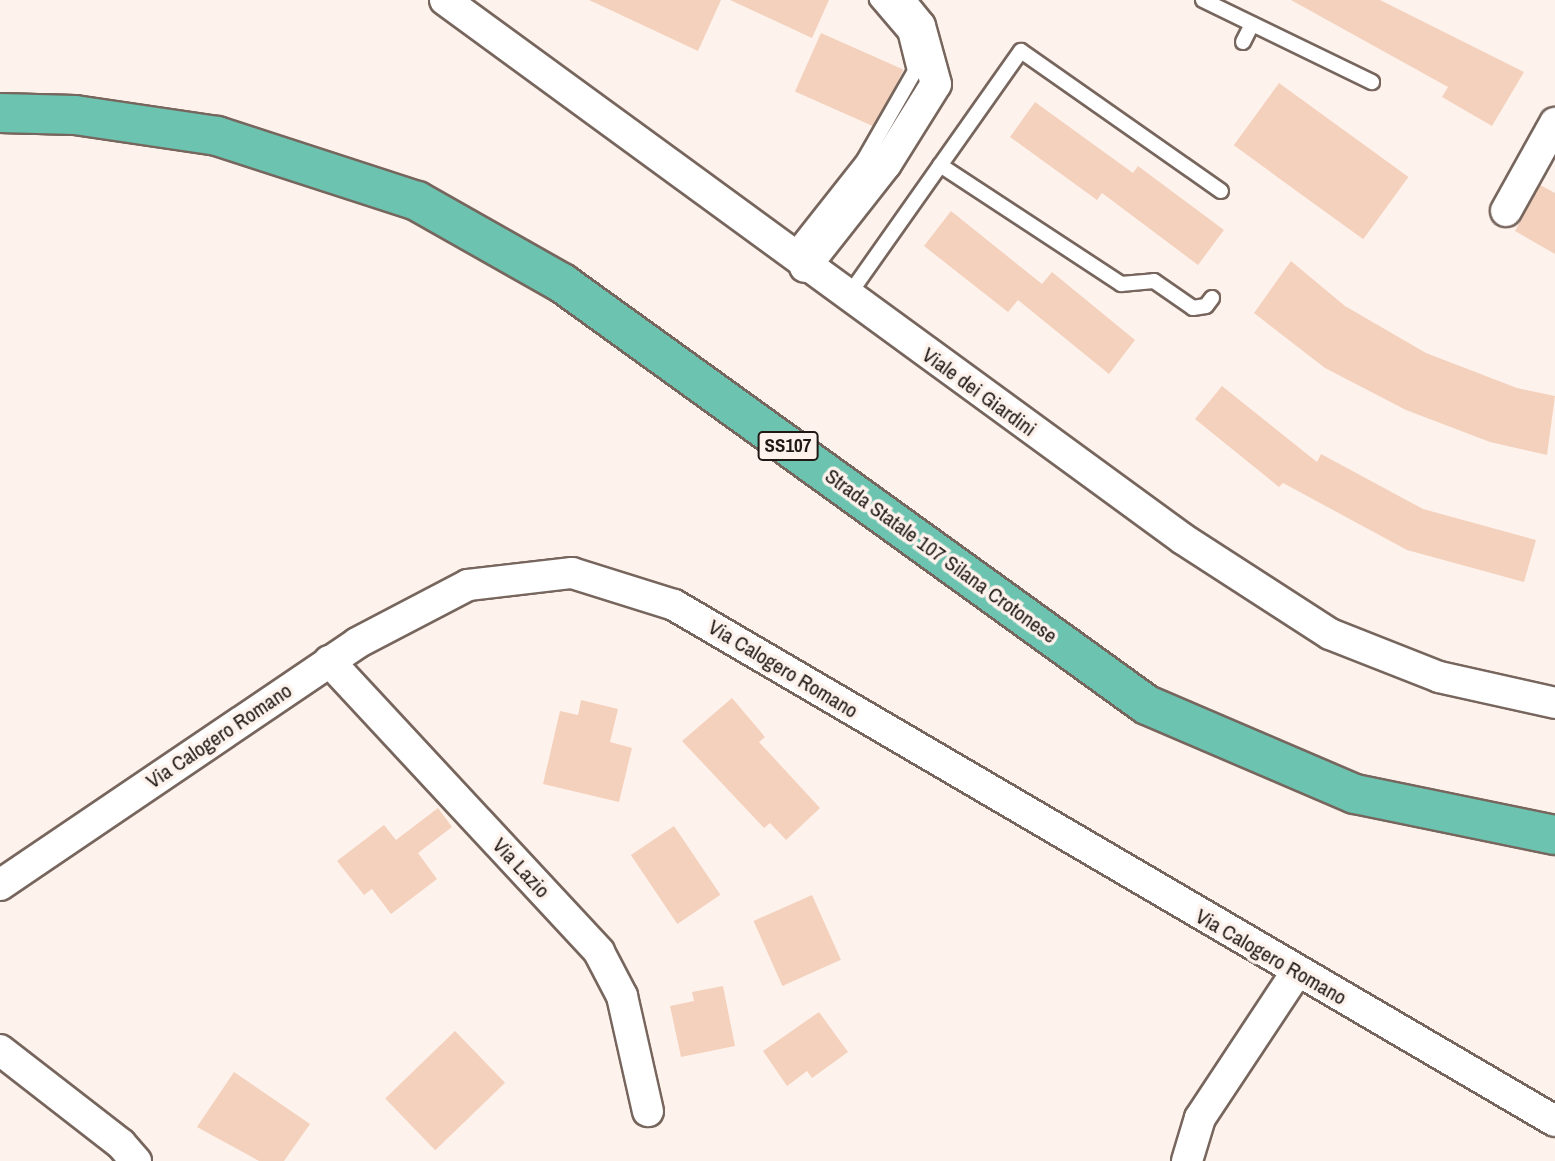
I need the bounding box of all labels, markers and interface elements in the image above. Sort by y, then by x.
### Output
street label: Viale dei Giardini [917,342,1041,442]
road number: SS107 [756,430,820,462]
street label: Strada Statale 107 Silana Crotonese [820,463,1062,649]
street label: Via Calogero Romano [704,614,862,724]
street label: Via Calogero Romano [141,678,297,794]
street label: Via Lazio [487,833,555,903]
street label: Via Calogero Romano [1191,904,1351,1010]

